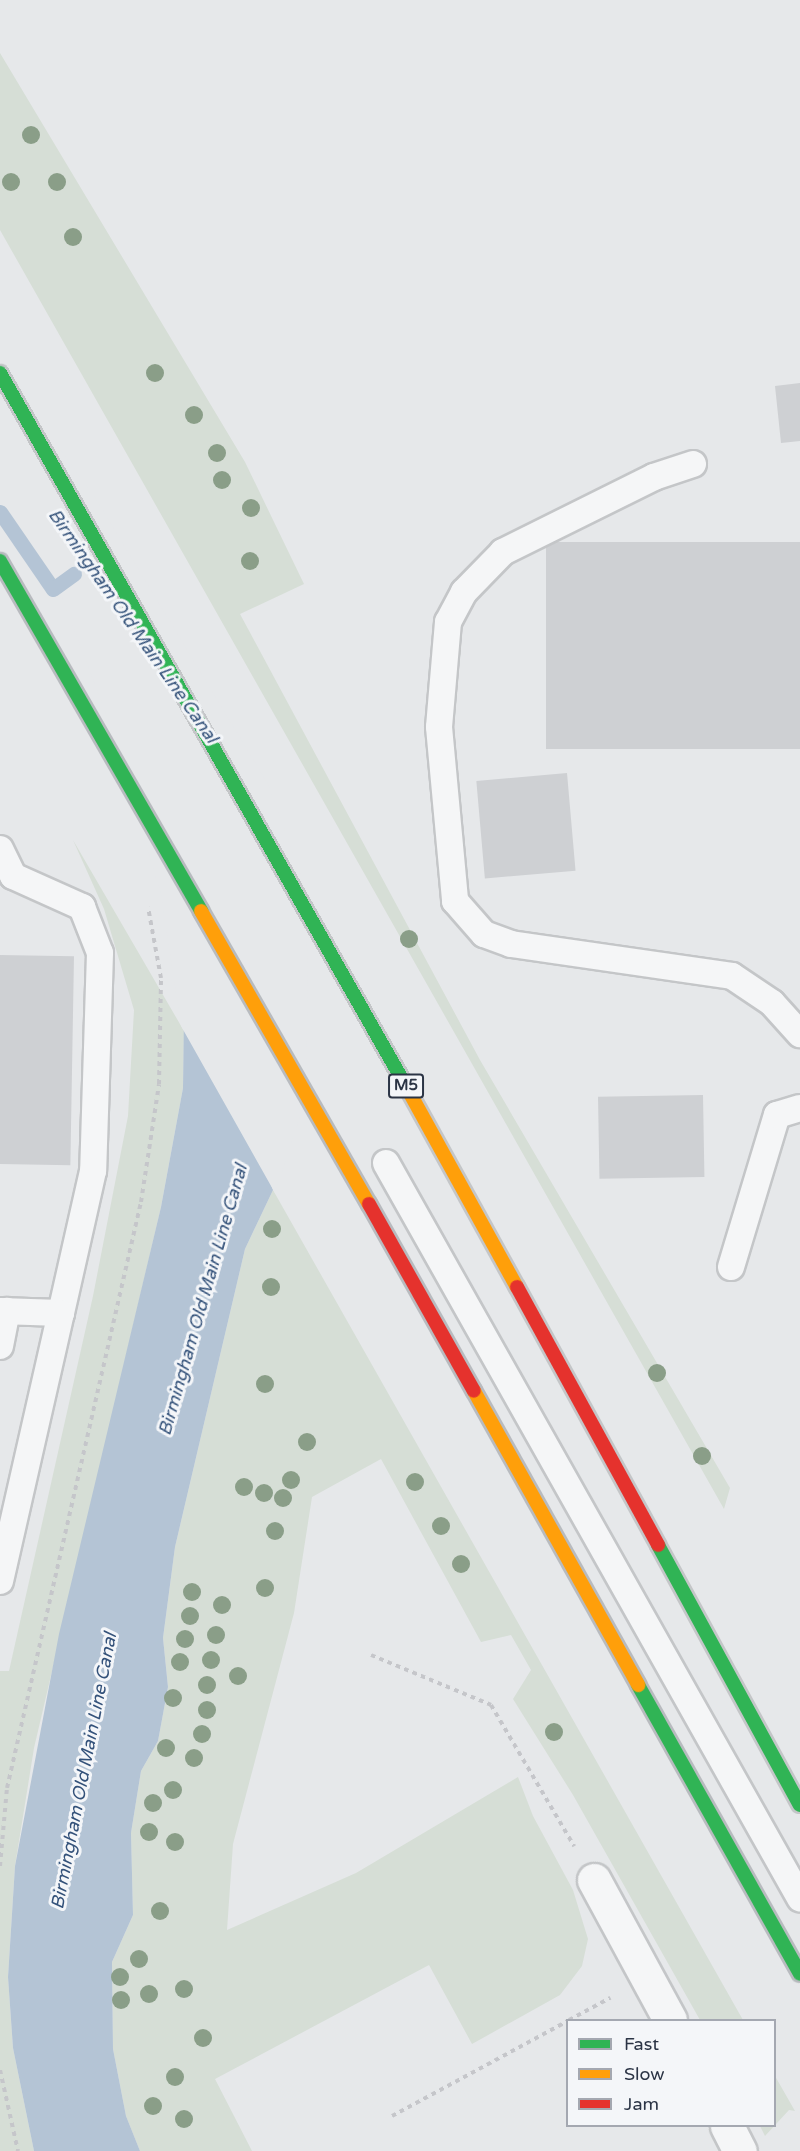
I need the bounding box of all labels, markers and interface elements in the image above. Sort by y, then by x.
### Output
water label: Birmingham Old Main Line Canal [44,505,222,747]
road number: M5 [388,1074,424,1098]
water label: Birmingham Old Main Line Canal [154,1162,252,1438]
water label: Birmingham Old Main Line Canal [47,1631,121,1911]
legend [566,2019,776,2127]
text: Fast [624,2033,659,2055]
text: Slow [624,2063,665,2085]
text: Jam [624,2093,659,2115]

